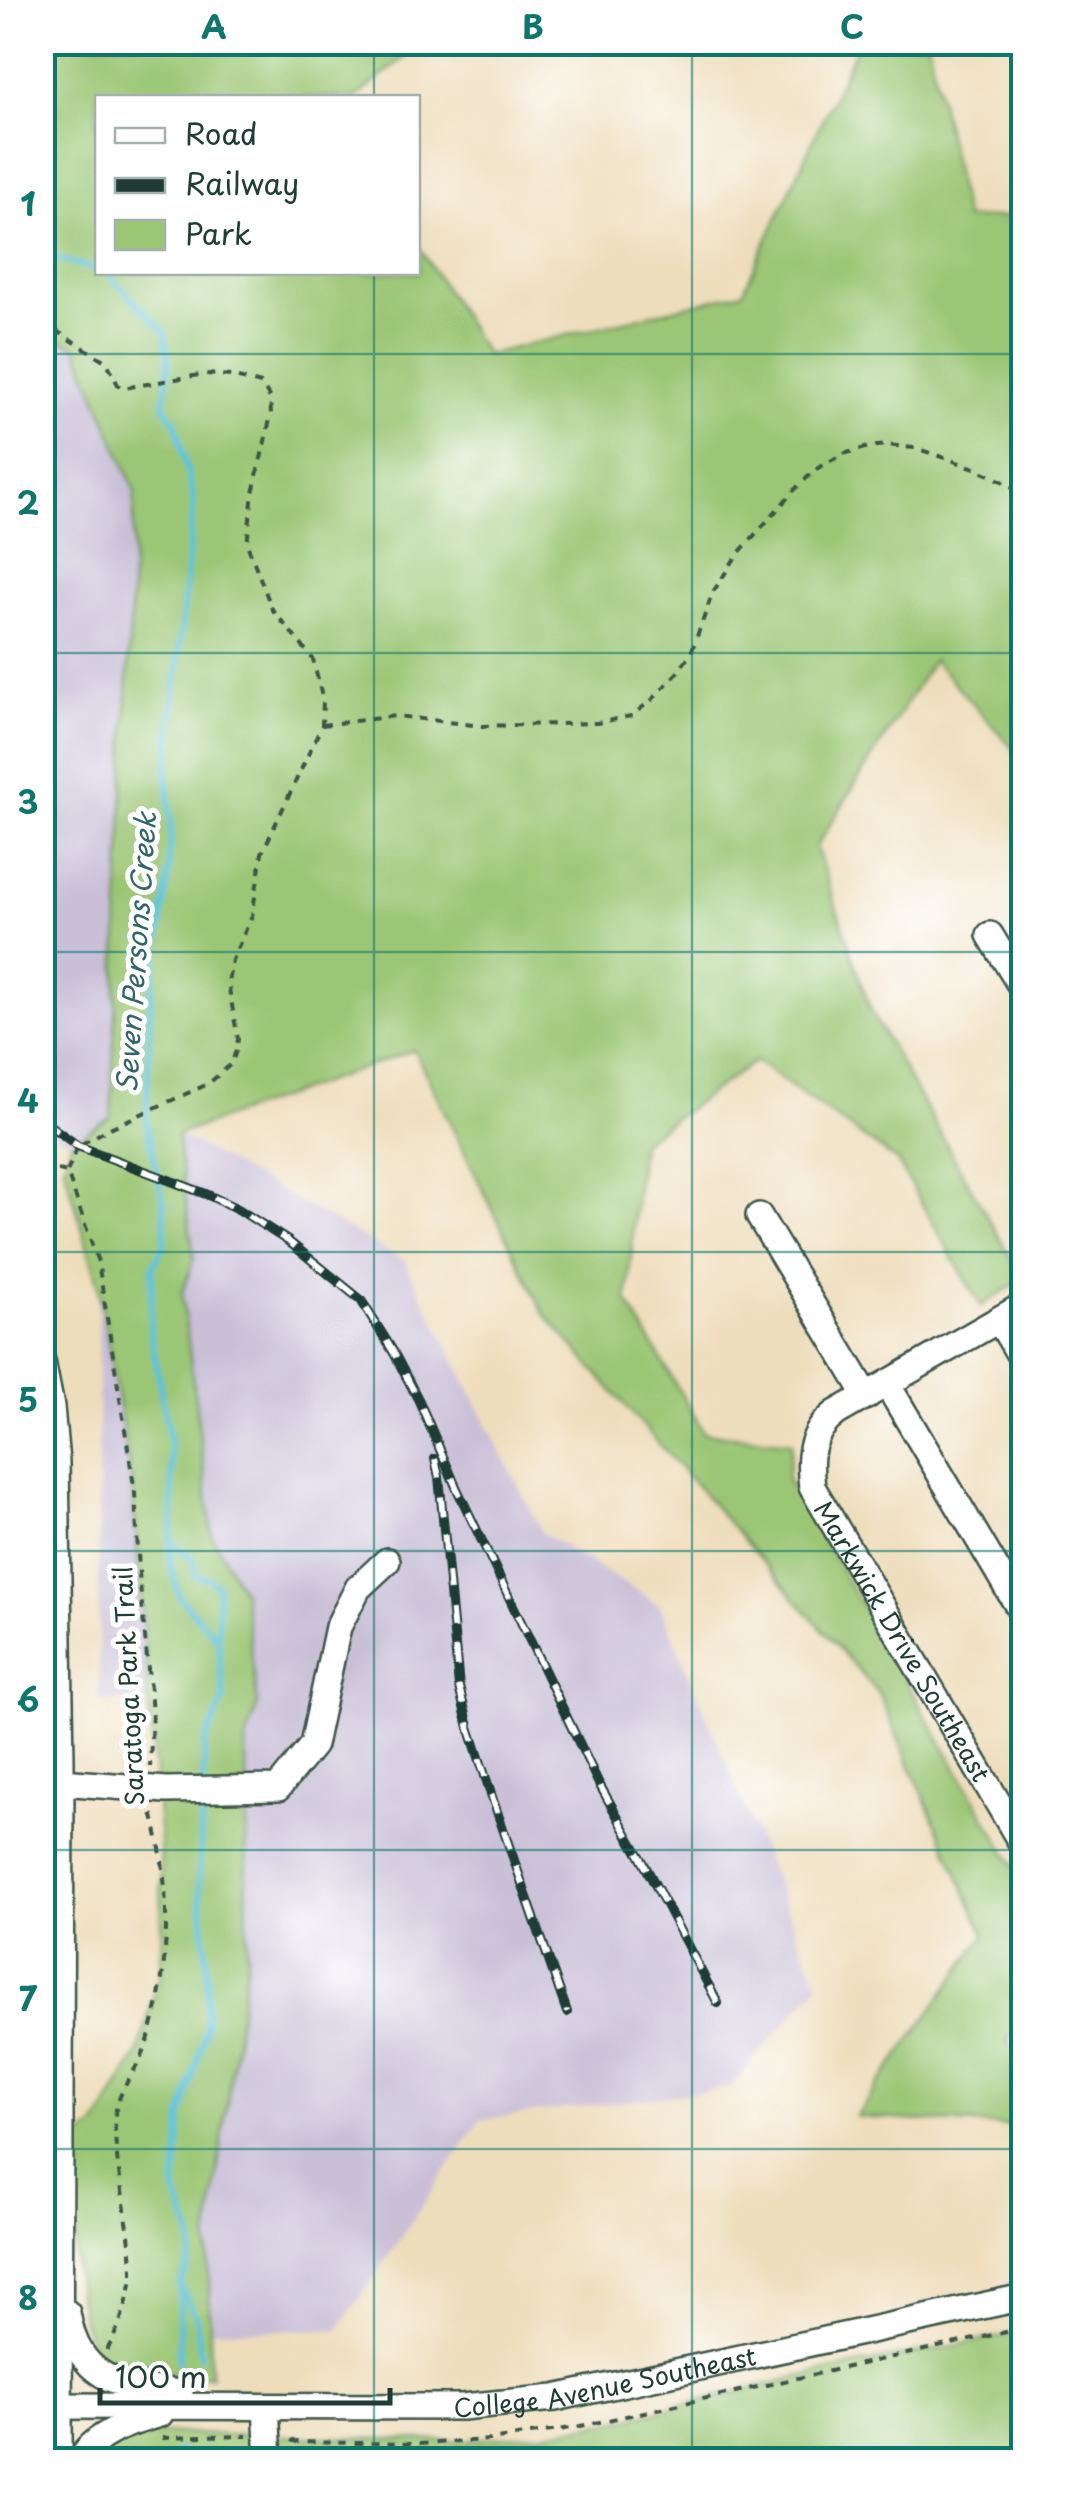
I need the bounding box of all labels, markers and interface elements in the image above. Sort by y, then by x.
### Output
text: A [201,2,227,50]
text: B [522,2,544,50]
text: C [840,2,864,50]
legend [95,95,420,275]
text: Road [185,110,258,155]
text: Railway [185,160,299,205]
text: 1 [20,179,36,227]
text: Park [185,210,252,255]
text: 2 [17,478,39,526]
text: 3 [18,777,38,825]
water label: Seven Persons Creek [104,809,166,1093]
text: 4 [17,1076,39,1124]
text: 5 [18,1375,38,1423]
street label: Markwick Drive Southeast [805,1493,1000,1789]
street label: Saratoga Park Trail [103,1565,153,1807]
text: 6 [17,1675,39,1723]
text: 7 [19,1974,38,2022]
text: 8 [18,2273,38,2321]
street label: College Avenue Southeast [452,2336,759,2427]
scale bar [100,2343,390,2405]
text: 100 m [115,2353,207,2398]

